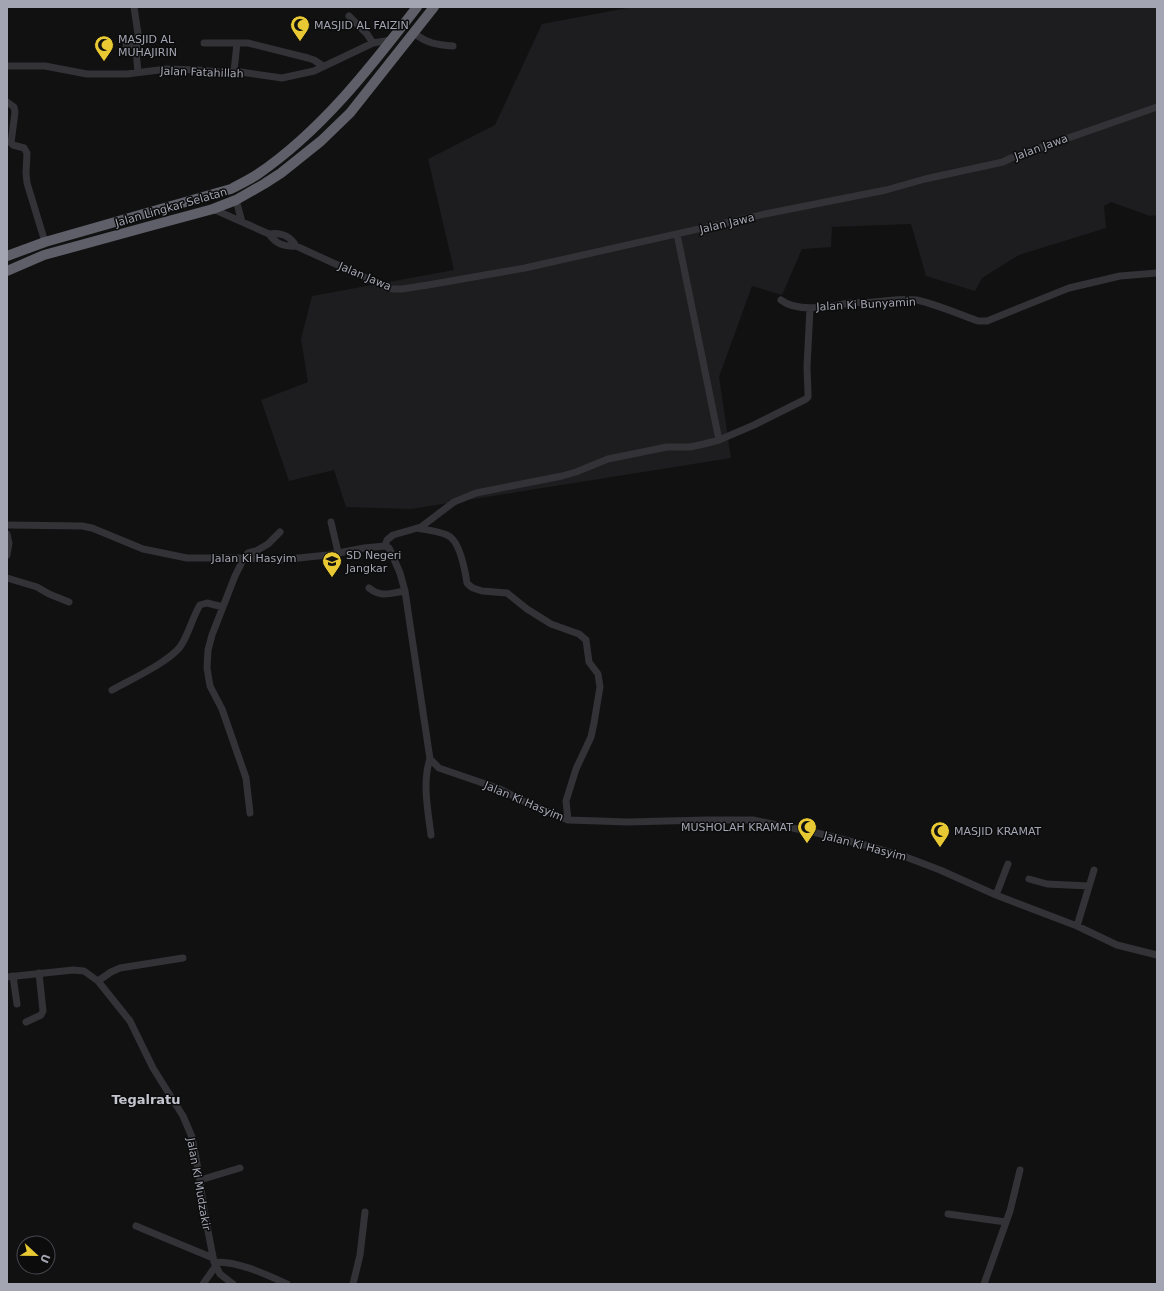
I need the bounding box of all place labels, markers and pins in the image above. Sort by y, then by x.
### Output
mosque icon: MASJID AL FAIZIN [289,14,311,42]
place label: MASJID AL FAIZIN [314,19,409,32]
place label: MASJID AL MUHAJIRIN [118,33,177,59]
mosque icon: MASJID AL MUHAJIRIN [93,34,115,62]
place label: SD Negeri Jangkar [345,549,401,575]
school or university icon: SD Negeri Jangkar [321,550,343,578]
mosque icon: MUSHOLAH KRAMAT [796,816,818,844]
mosque icon: MASJID KRAMAT [929,820,951,848]
place label: MUSHOLAH KRAMAT [681,821,793,834]
place label: MASJID KRAMAT [954,825,1042,838]

